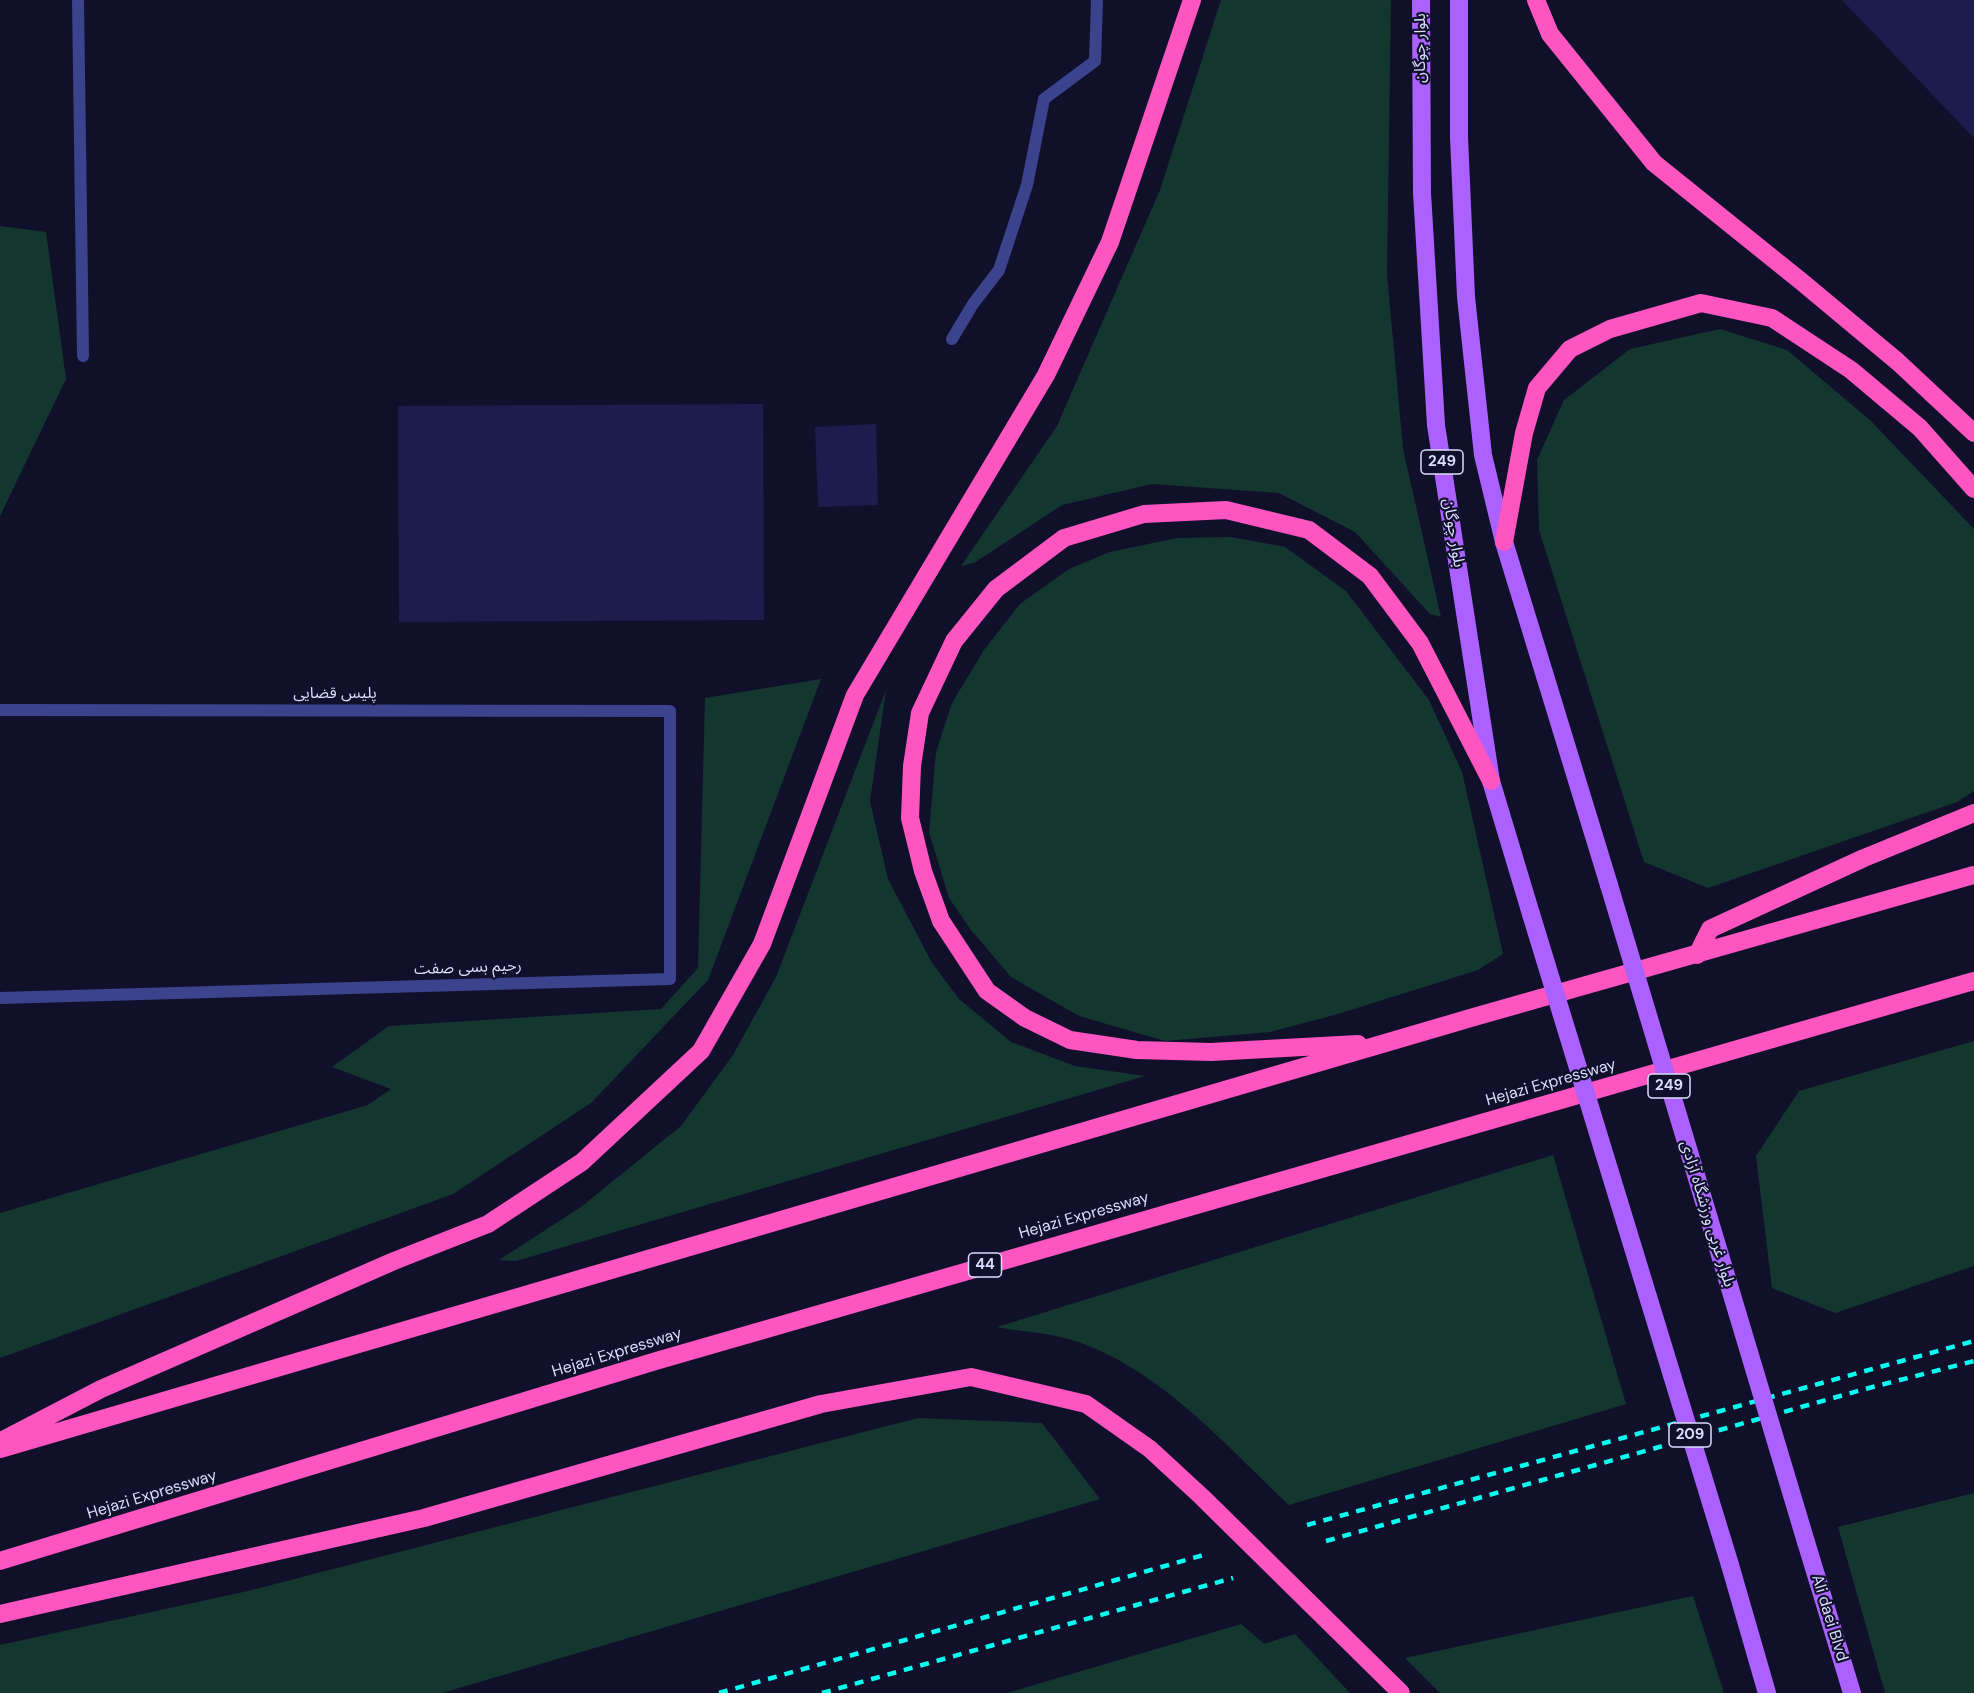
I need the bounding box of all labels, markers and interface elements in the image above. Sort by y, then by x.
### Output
street label: بلوار چوگان [1411,13,1431,83]
road number: 249 [1421,450,1463,474]
street label: بلوار چوگان [1438,497,1468,569]
street label: پلیس قضایی [293,684,377,704]
street label: رحیم بسی صفت [414,957,522,979]
street label: Hejazi Expressway [1484,1055,1618,1111]
road number: 249 [1648,1074,1690,1098]
street label: بلوار غربی ورزشگاه آزادی [1676,1138,1738,1290]
street label: Hejazi Expressway [1017,1188,1151,1244]
road number: 44 [968,1253,1002,1277]
street label: Hejazi Expressway [550,1324,684,1382]
road number: 209 [1669,1423,1711,1447]
street label: Hejazi Expressway [85,1466,219,1524]
street label: Ali daei Blvd [1807,1572,1851,1664]

